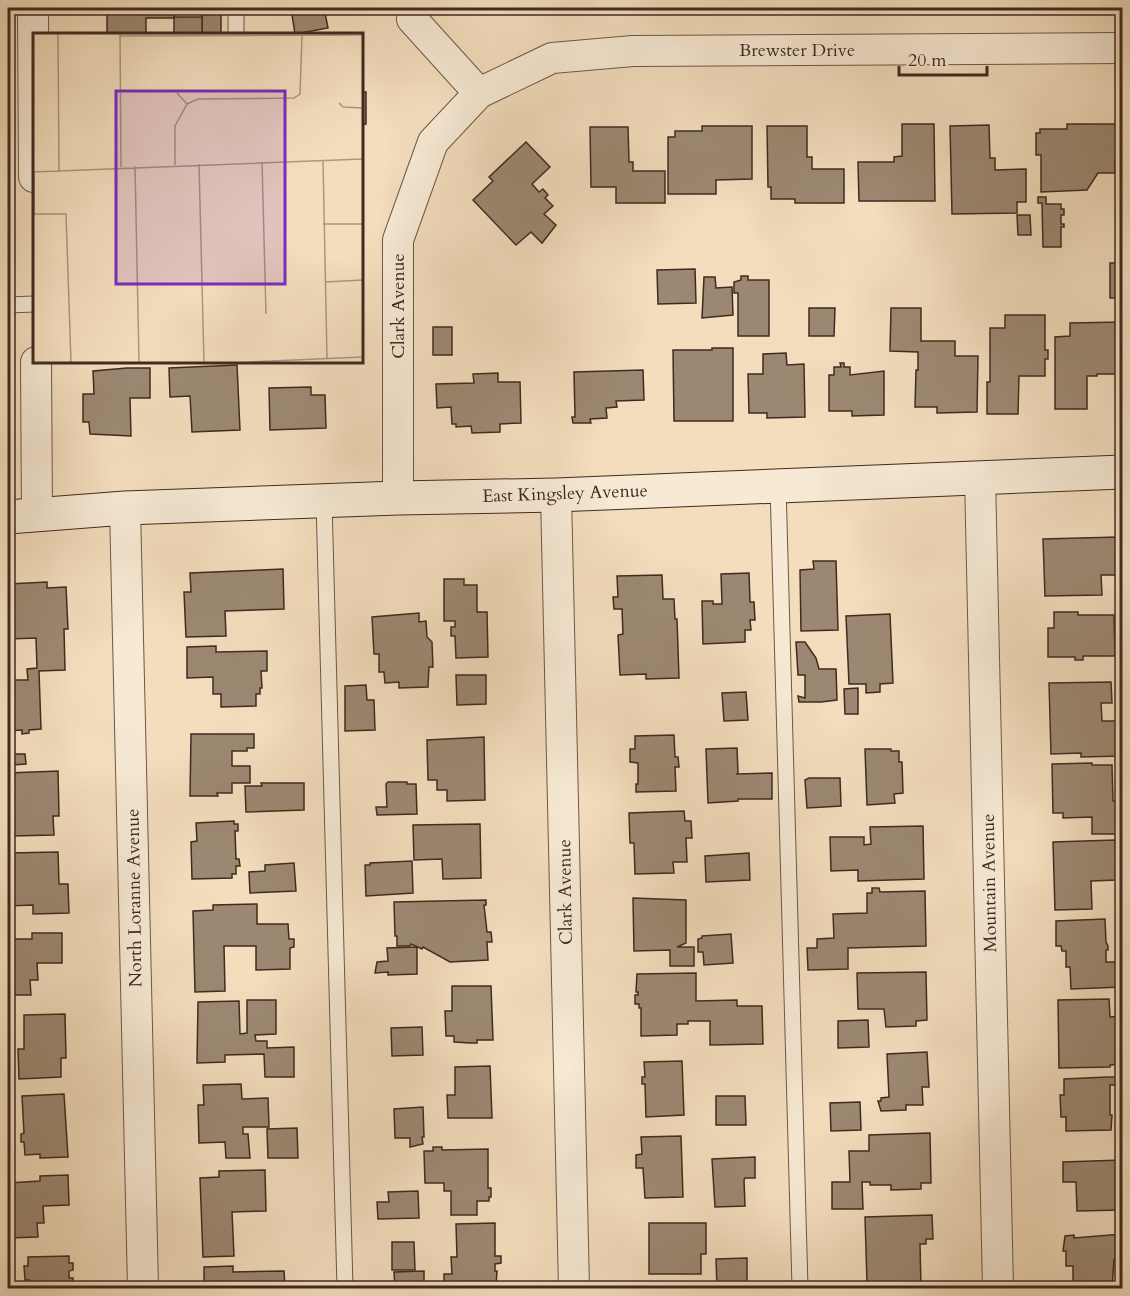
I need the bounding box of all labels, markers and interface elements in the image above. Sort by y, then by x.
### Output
inset map [33,33,363,363]
street label: Brewster Drive [739,38,855,63]
scale bar [899,39,988,77]
text: 20 m [908,48,947,73]
street label: Clark Avenue [386,253,411,359]
street label: East Kingsley Avenue [482,478,648,509]
street label: North Loranne Avenue [120,808,149,988]
street label: Mountain Avenue [976,813,1003,953]
street label: Clark Avenue [552,839,579,945]

